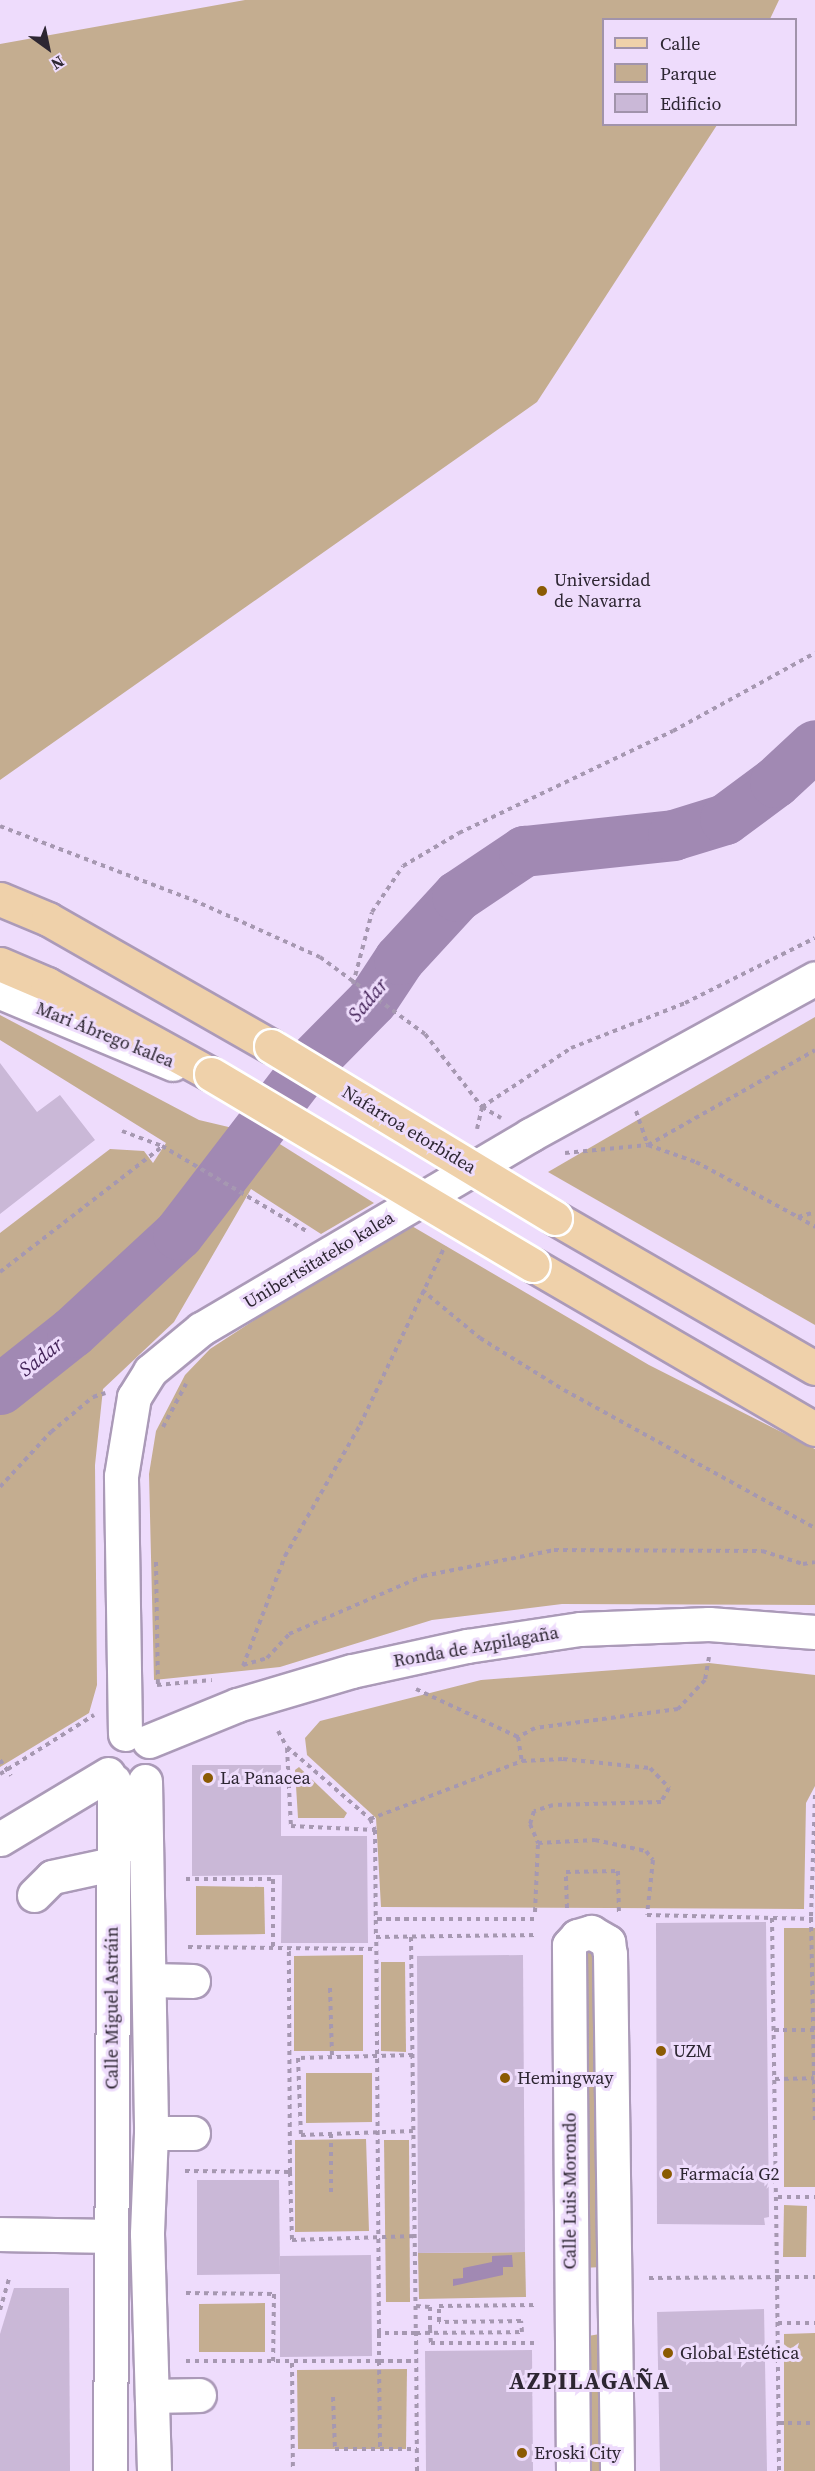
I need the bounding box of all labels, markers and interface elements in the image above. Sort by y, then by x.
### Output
north arrow [18,18,78,78]
legend [602,18,797,126]
text: Calle [660,31,700,56]
text: N [47,51,69,75]
text: Parque [660,61,717,86]
text: Edificio [660,91,721,116]
place label: Universidad de Navarra [554,570,650,612]
marker: Universidad de Navarra [535,584,549,598]
water label: Sadar [343,973,393,1027]
street label: Mari Ábrego kalea [33,997,177,1073]
street label: Nafarroa etorbidea [338,1082,480,1178]
street label: Unibertsitateko kalea [240,1207,398,1313]
water label: Sadar [14,1332,68,1382]
street label: Ronda de Azpilagaña [392,1622,560,1672]
place label: La Panacea [220,1767,311,1789]
marker: La Panacea [201,1771,215,1785]
street label: Calle Miguel Astráin [101,1927,123,2089]
place label: UZM [673,2040,712,2062]
marker: UZM [654,2044,668,2058]
place label: Hemingway [517,2067,614,2089]
marker: Hemingway [498,2071,512,2085]
street label: Calle Luis Morondo [559,2113,581,2269]
place label: Farmacía G2 [679,2163,780,2185]
marker: Farmacía G2 [660,2167,674,2181]
place label: Global Estética [680,2342,799,2364]
marker: Global Estética [661,2346,675,2360]
district label: AZPILAGAÑA [509,2367,671,2395]
place label: Eroski City [534,2442,621,2464]
marker: Eroski City [515,2446,529,2460]

